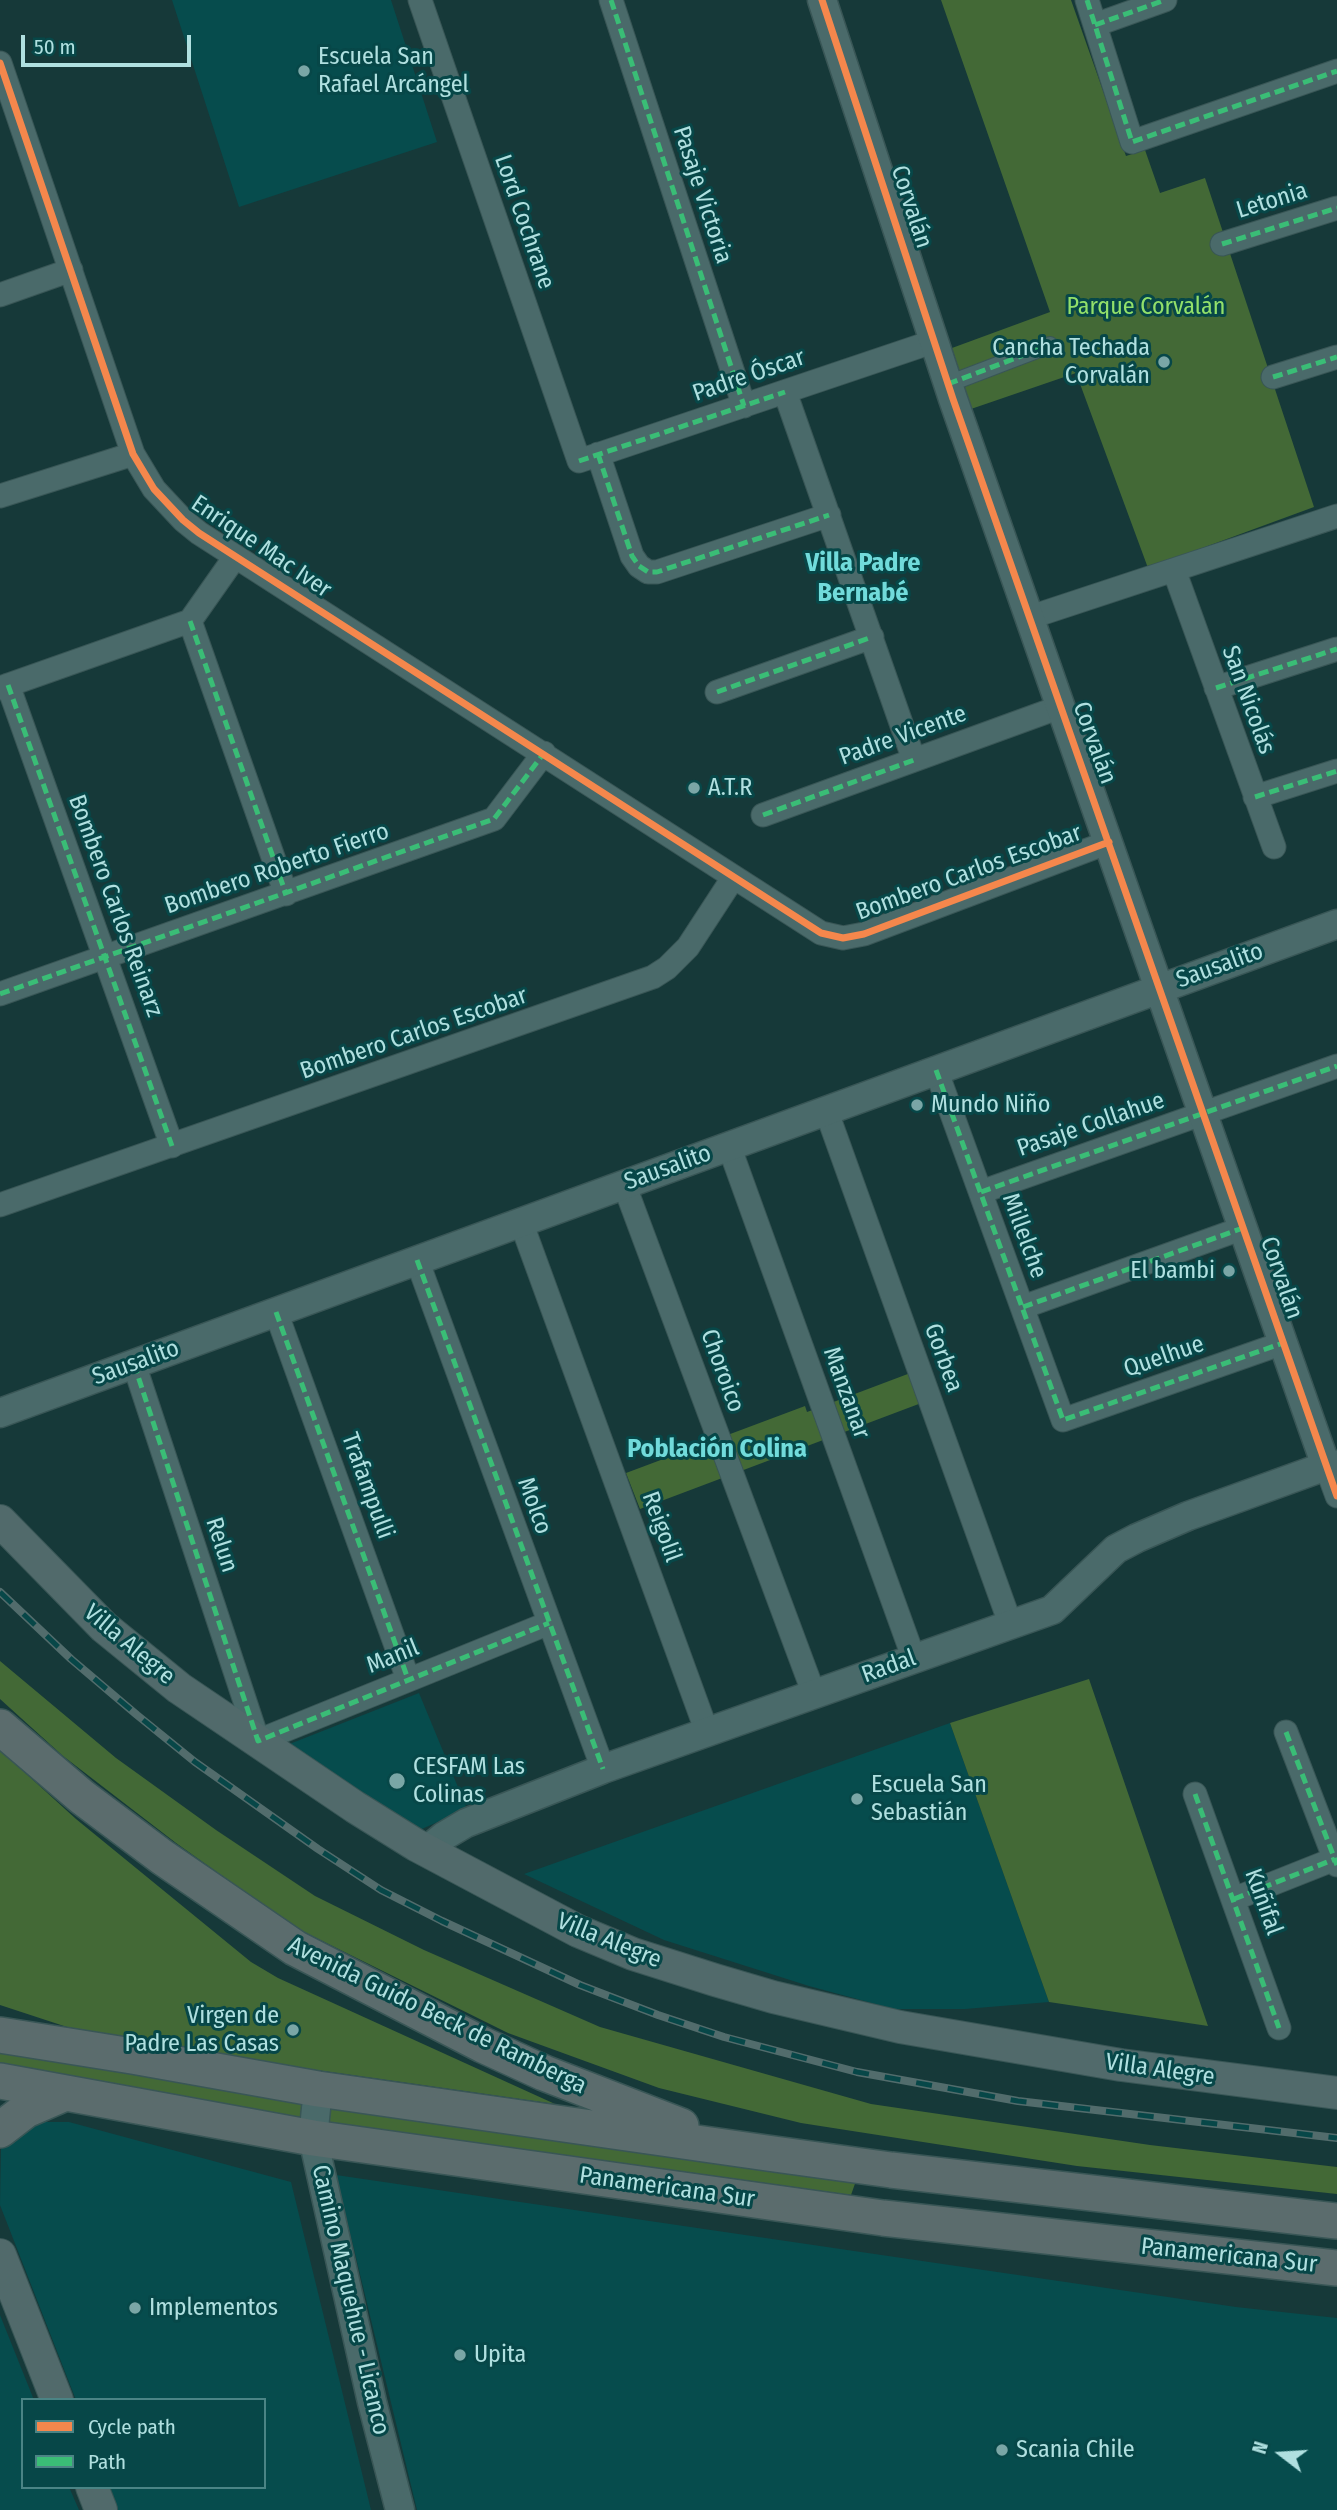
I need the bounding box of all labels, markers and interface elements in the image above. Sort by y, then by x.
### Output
scale bar [24,21,194,65]
text: 50 m [34,34,76,60]
place label: Escuela San Rafael Arcángel [318,43,469,99]
marker: Escuela San Rafael Arcángel [296,63,312,79]
street label: Pasaje Victoria [666,123,738,267]
street label: Lord Cochrane [488,151,560,293]
street label: Corvalán [884,162,938,252]
street label: Letonia [1233,177,1311,225]
park label: Parque Corvalán [1067,293,1225,321]
place label: Cancha Techada Corvalán [992,334,1150,390]
street label: Padre Óscar [689,343,809,409]
marker: Cancha Techada Corvalán [1156,354,1172,370]
street label: Enrique Mac Iver [185,490,337,604]
district label: Villa Padre Bernabé [806,548,920,610]
street label: San Nicolás [1215,642,1281,758]
street label: Corvalán [1066,698,1122,788]
street label: Padre Vicente [836,700,970,772]
place label: A.T.R [708,774,752,802]
marker: A.T.R [686,780,702,796]
street label: Bombero Carlos Reinarz [61,791,169,1021]
street label: Bombero Roberto Fierro [161,817,393,921]
street label: Bombero Carlos Escobar [852,819,1086,927]
street label: Sausalito [1173,937,1267,995]
street label: Bombero Carlos Escobar [297,982,531,1086]
street label: Pasaje Collahue [1014,1086,1168,1164]
place label: Mundo Niño [931,1091,1050,1119]
marker: Mundo Niño [909,1097,925,1113]
street label: Sausalito [621,1139,715,1197]
street label: Millelche [995,1189,1053,1283]
street label: Corvalán [1254,1233,1308,1323]
place label: El bambi [1130,1257,1215,1285]
marker: El bambi [1221,1263,1237,1279]
street label: Gorbea [917,1320,969,1396]
street label: Choroico [694,1326,750,1416]
street label: Quelhue [1120,1330,1208,1384]
street label: Sausalito [89,1334,183,1392]
street label: Manzanar [816,1343,876,1443]
street label: Trafampulli [335,1429,399,1543]
district label: Población Colina [627,1434,807,1466]
street label: Molco [510,1474,558,1538]
street label: Reigolil [635,1488,687,1566]
street label: Relun [199,1514,243,1576]
street label: Villa Alegre [78,1599,180,1691]
street label: Manil [363,1634,423,1680]
street label: Radal [858,1644,920,1690]
place label: CESFAM Las Colinas [413,1753,525,1809]
marker: CESFAM Las Colinas [387,1771,407,1791]
place label: Escuela San Sebastián [871,1771,987,1827]
marker: Escuela San Sebastián [849,1791,865,1807]
street label: Kuñifal [1238,1865,1288,1939]
street label: Villa Alegre [553,1907,665,1975]
street label: Avenida Guido Beck de Ramberga [283,1931,591,2101]
place label: Virgen de Padre Las Casas [124,2002,279,2058]
marker: Virgen de Padre Las Casas [285,2022,301,2038]
street label: Villa Alegre [1104,2048,1216,2092]
street label: Panamericana Sur [577,2161,757,2215]
street label: Camino Maquehue - Licanco [305,2162,395,2438]
street label: Panamericana Sur [1140,2232,1318,2280]
place label: Implementos [149,2294,278,2322]
marker: Implementos [127,2300,143,2316]
place label: Upita [474,2341,526,2369]
marker: Upita [452,2347,468,2363]
legend [21,2398,266,2489]
text: Cycle path [88,2414,176,2440]
north arrow [1246,2419,1316,2489]
place label: Scania Chile [1016,2436,1135,2464]
text: N [1248,2439,1273,2457]
marker: Scania Chile [994,2442,1010,2458]
text: Path [88,2449,126,2475]

